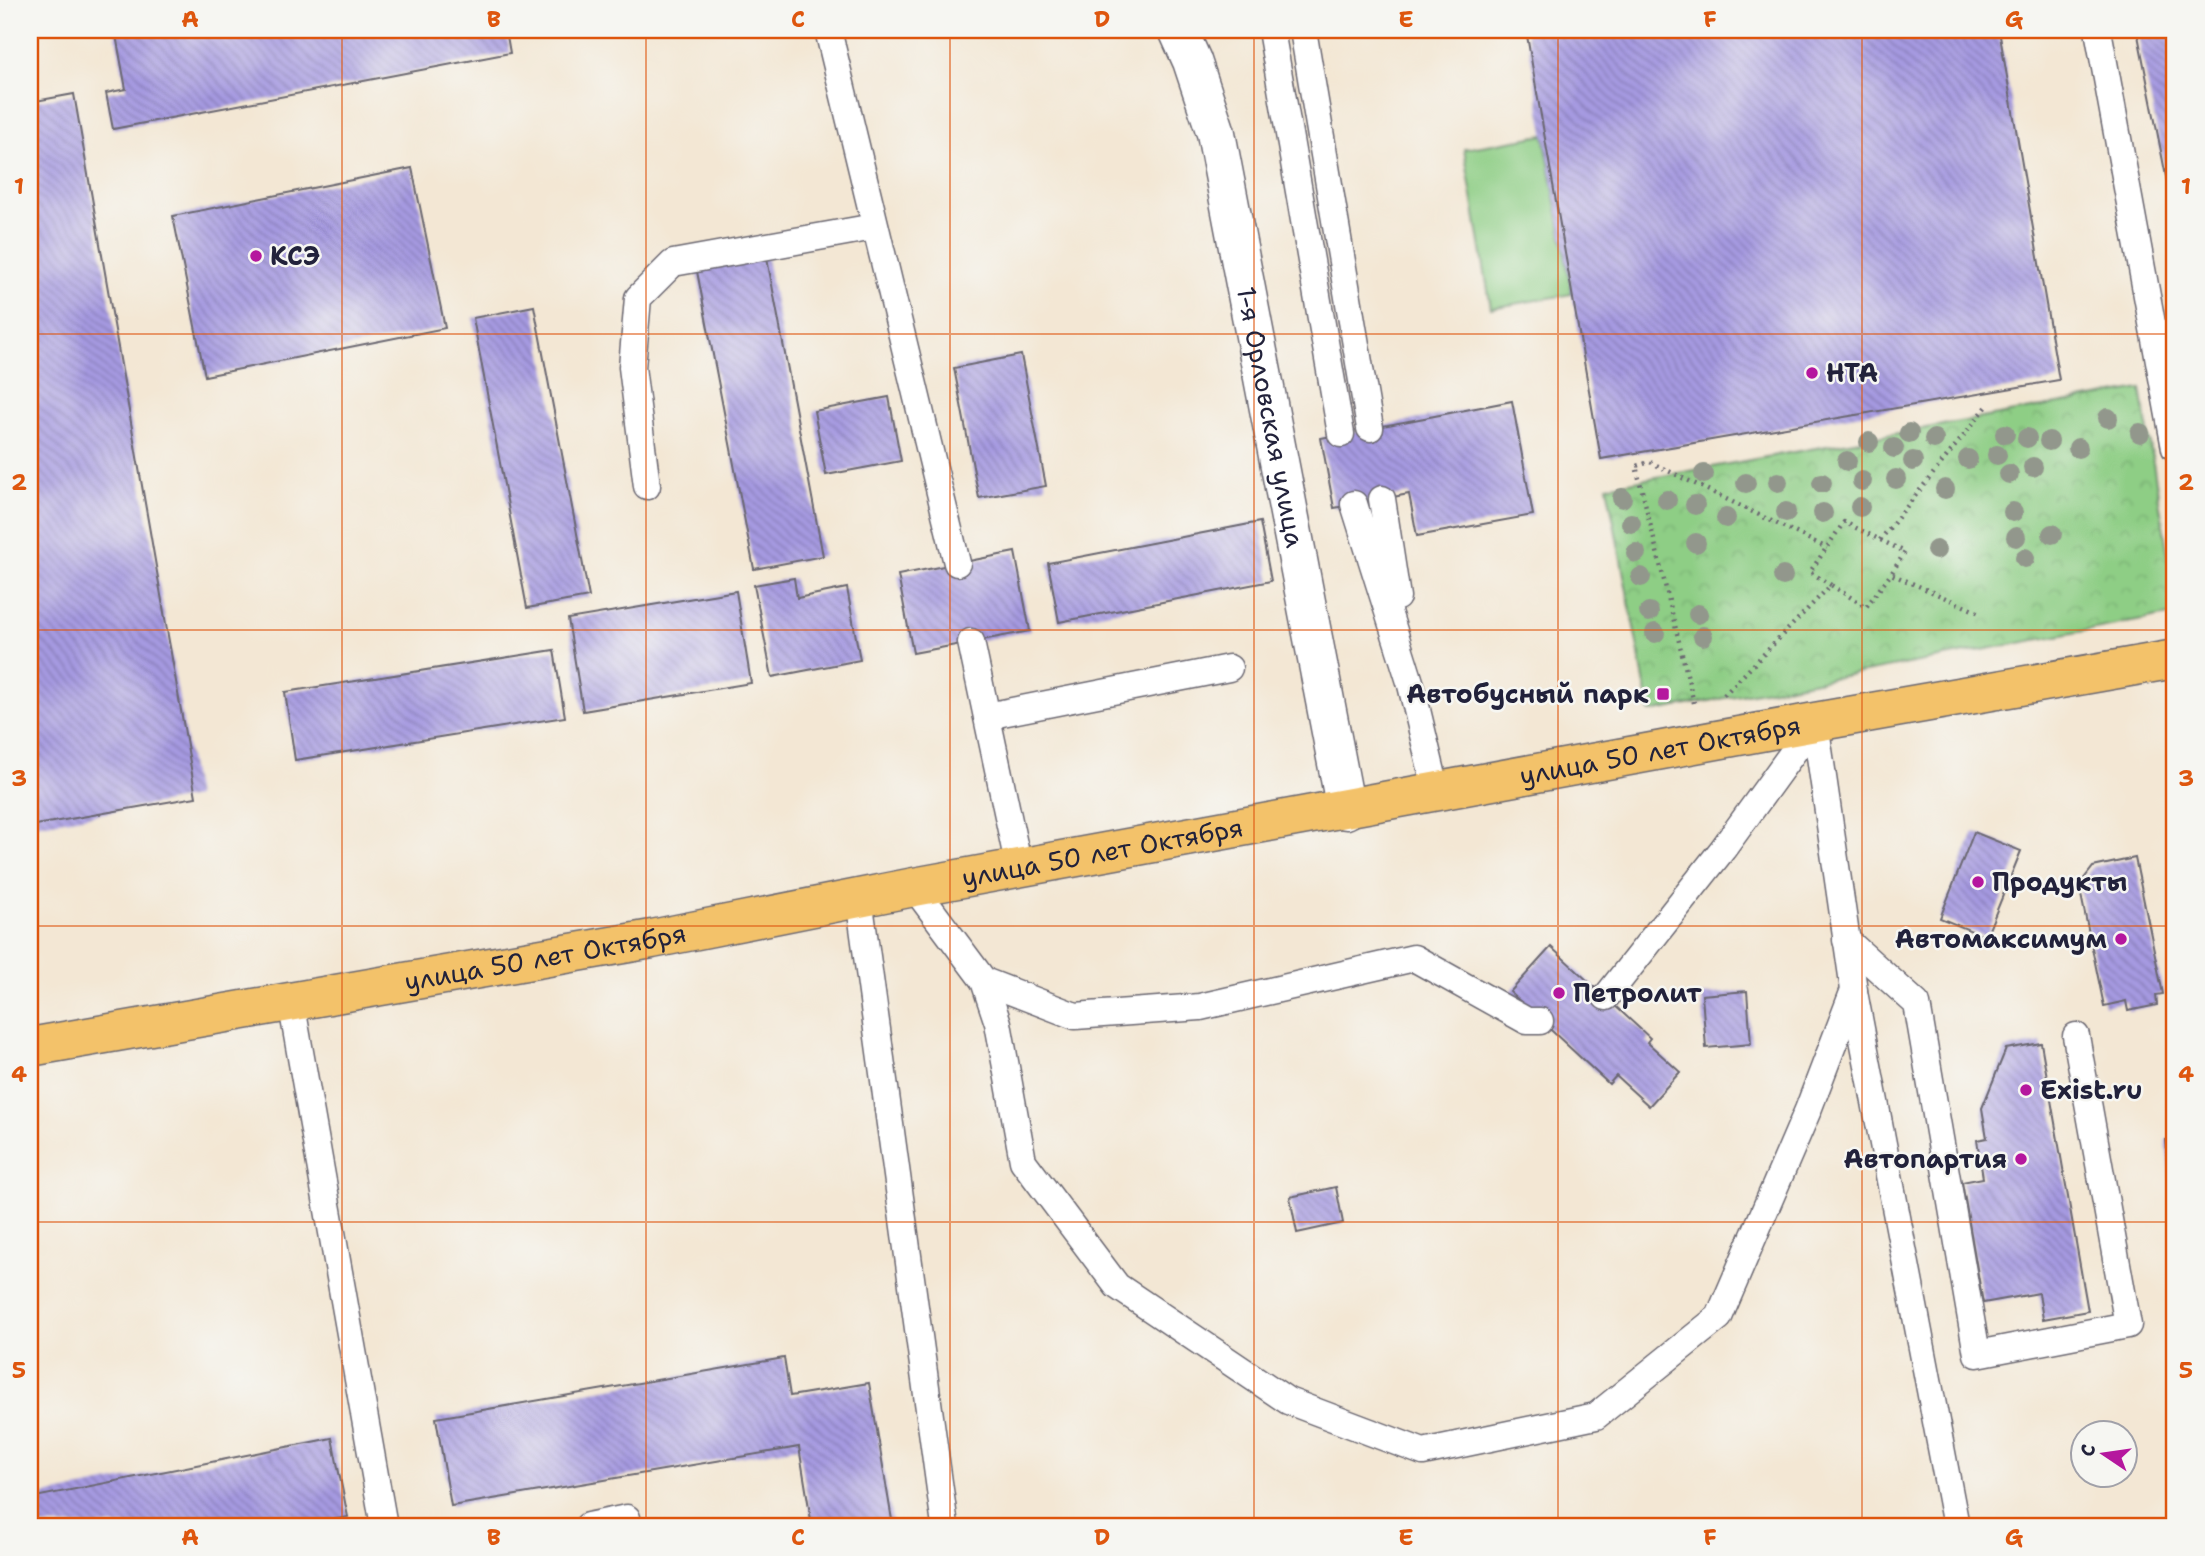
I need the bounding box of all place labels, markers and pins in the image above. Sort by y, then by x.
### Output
place label: КСЭ [270,238,320,273]
marker: КСЭ [248,248,264,264]
place label: НТА [1826,355,1878,390]
marker: НТА [1804,365,1820,381]
place label: Автобусный парк [1406,676,1649,711]
marker: Автобусный парк [1655,686,1671,702]
place label: Продукты [1992,864,2127,899]
marker: Продукты [1970,874,1986,890]
place label: Автомаксимум [1895,921,2107,956]
marker: Автомаксимум [2113,931,2129,947]
place label: Петролит [1573,975,1702,1010]
marker: Петролит [1551,985,1567,1001]
place label: Exist.ru [2040,1072,2143,1107]
marker: Exist.ru [2018,1082,2034,1098]
place label: Автопартия [1843,1141,2007,1176]
marker: Автопартия [2013,1151,2029,1167]

